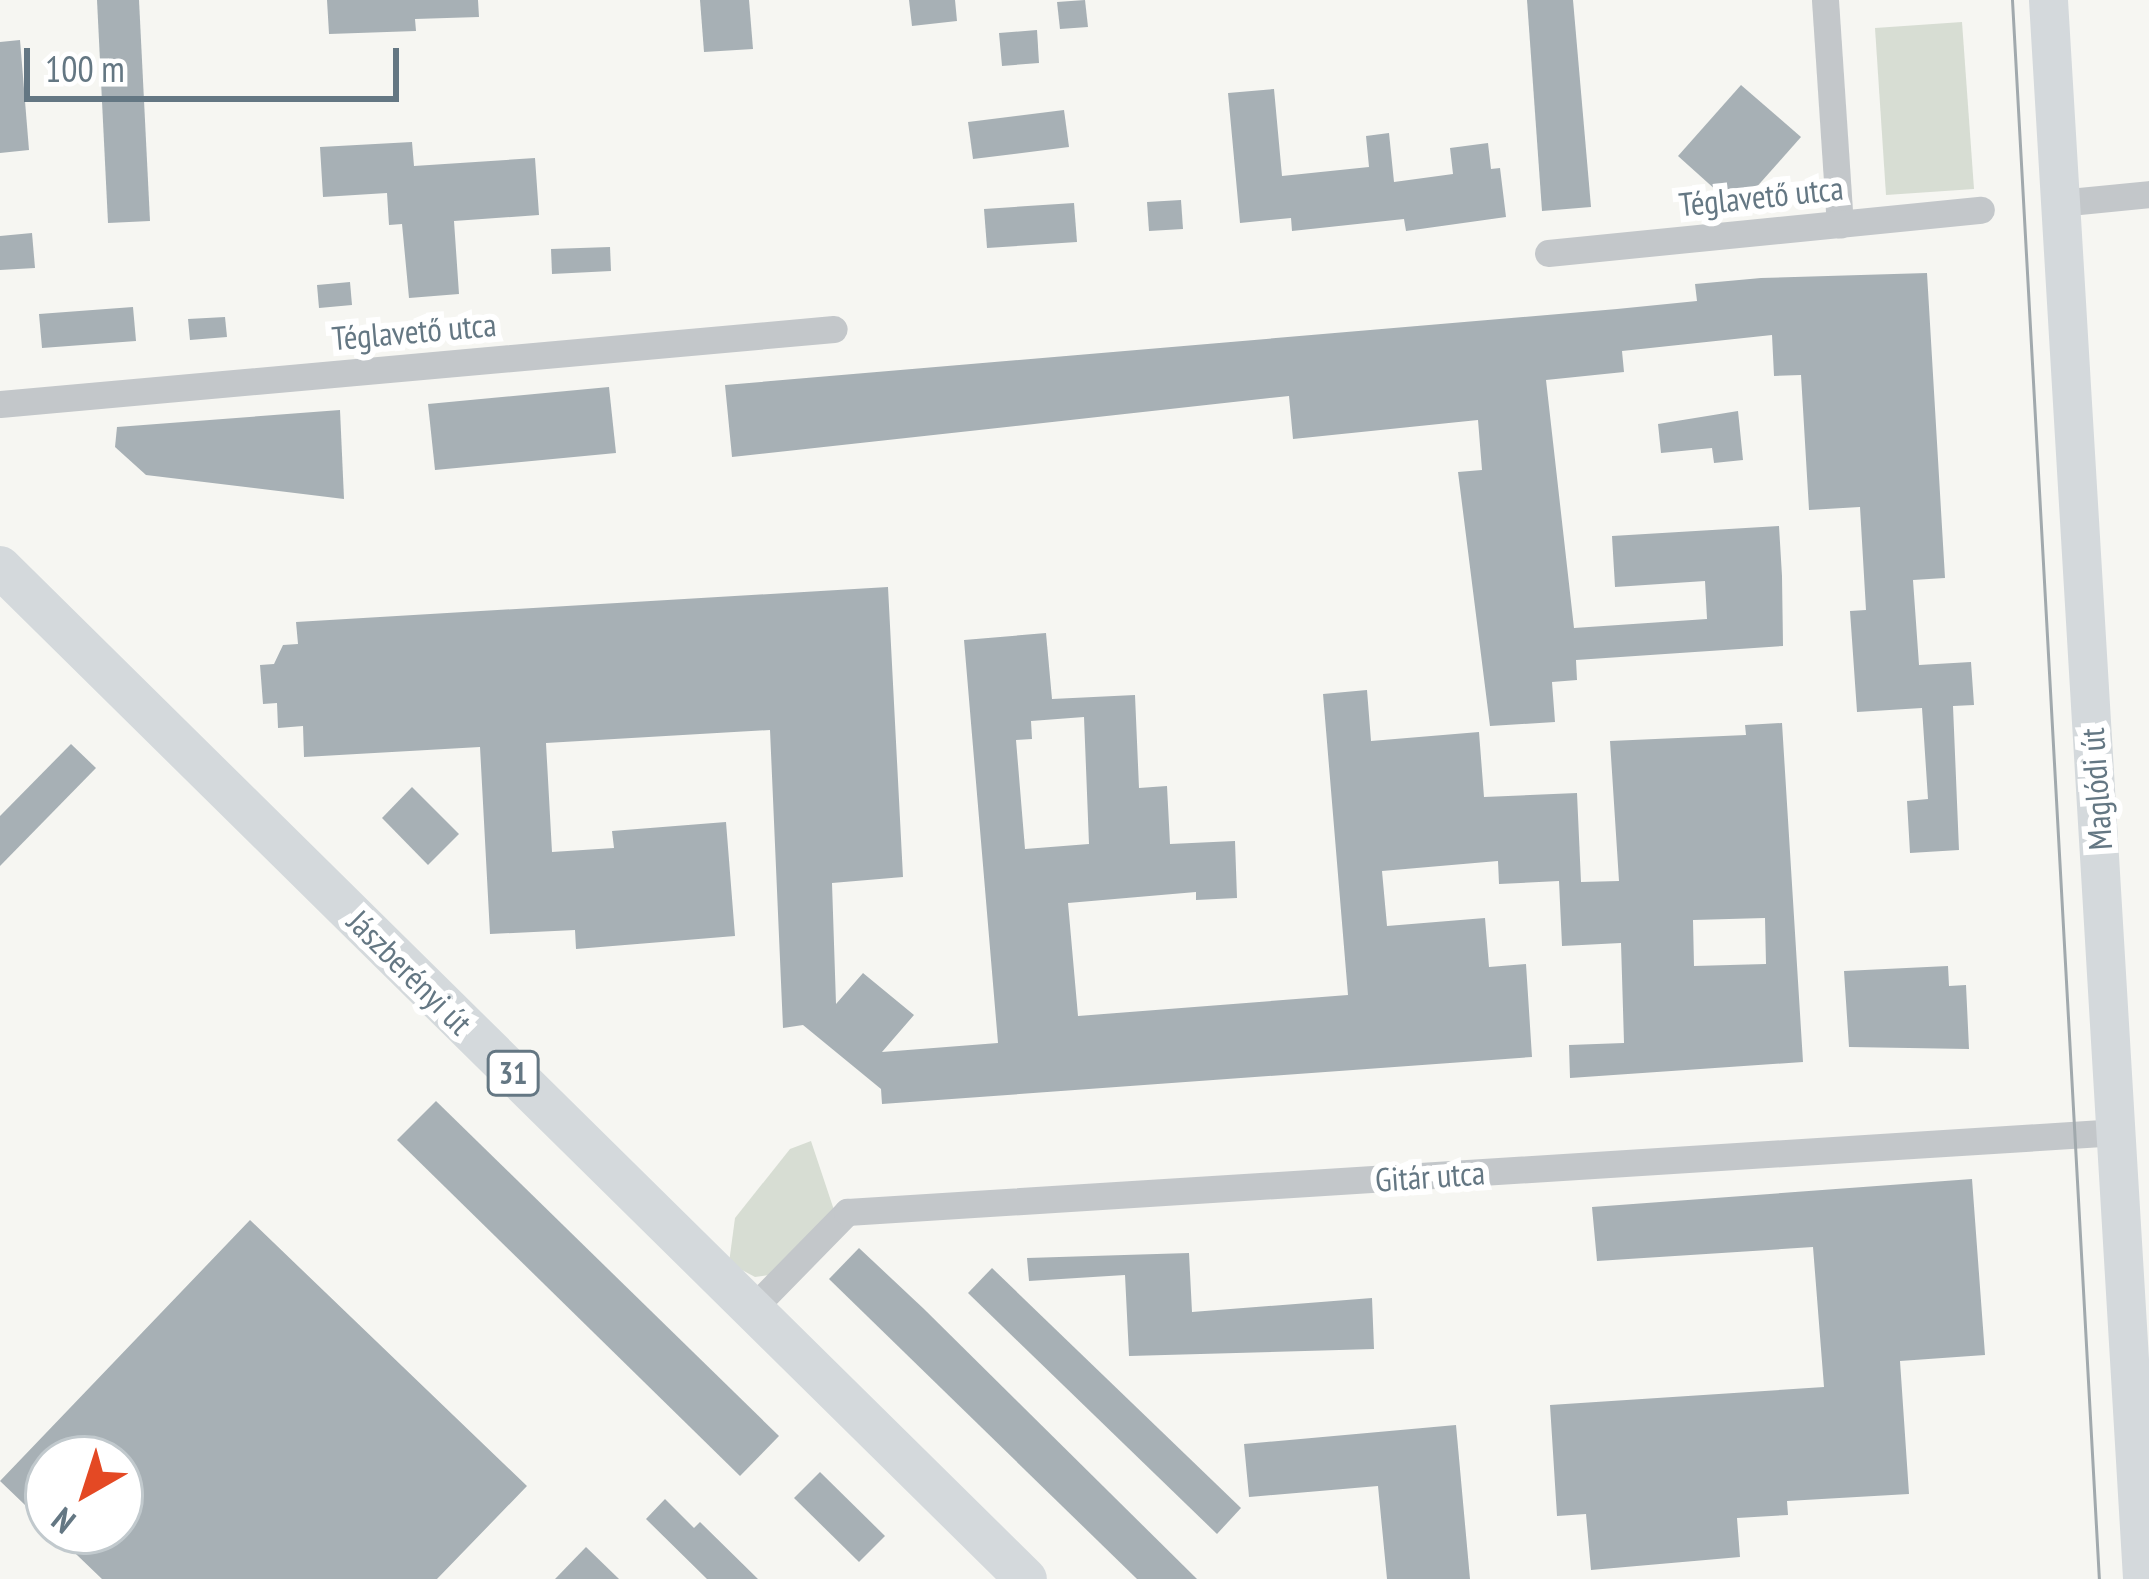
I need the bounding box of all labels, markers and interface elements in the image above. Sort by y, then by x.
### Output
scale bar [30,24,405,98]
text: 100 m [45,45,125,92]
street label: Téglavető utca [1677,168,1845,224]
street label: Téglavető utca [330,304,498,358]
street label: Maglódi út [2072,727,2120,851]
street label: Jászberényi út [340,902,480,1042]
road number: 31 [486,1049,540,1097]
street label: Gitár utca [1374,1152,1486,1200]
north arrow [24,1435,144,1555]
text: N [42,1499,83,1543]

